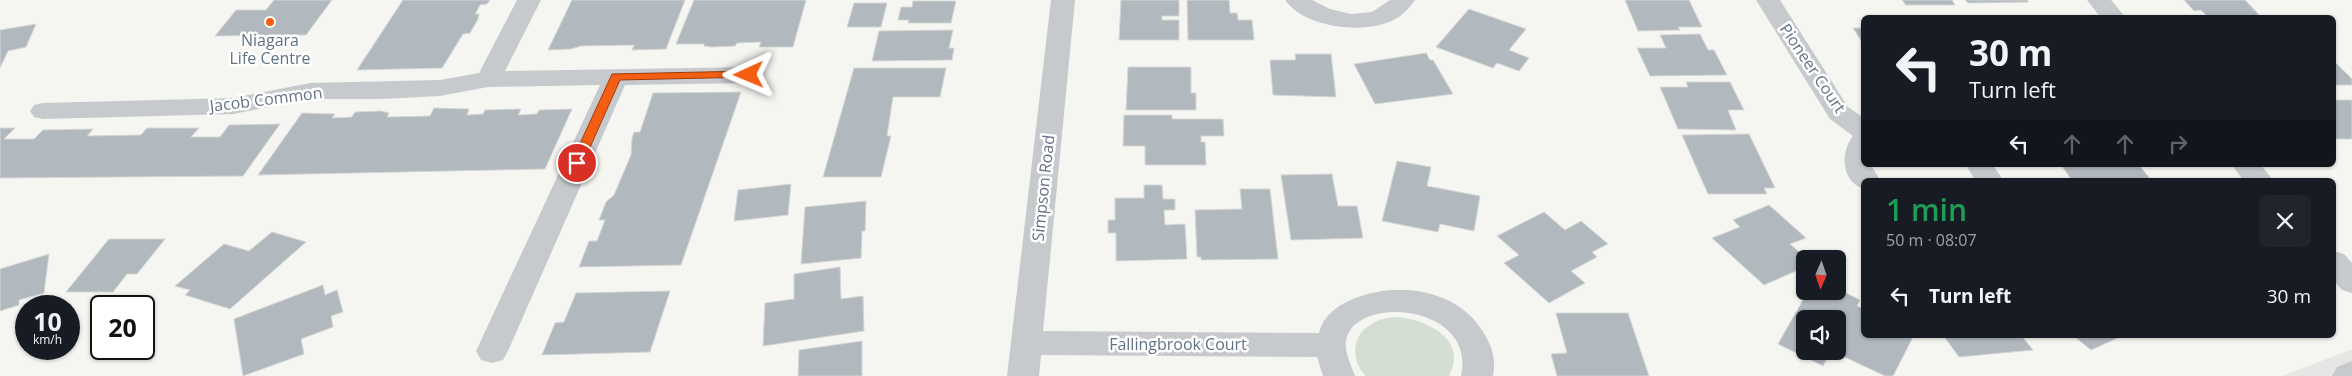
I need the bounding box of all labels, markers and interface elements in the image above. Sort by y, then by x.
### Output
marker: Niagara Life Centre [264,16,276,28]
street label: Pioneer Court [1775,19,1851,117]
place label: Niagara Life Centre [229,29,311,69]
text: 30 m [1969,29,2052,76]
icon: left [1886,35,1951,100]
position arrow [722,48,774,100]
text: Turn left [1969,74,2056,104]
street label: Jacob Common [207,81,324,117]
icon: left [2005,130,2033,158]
icon: ahead [2058,130,2086,158]
icon: ahead [2111,130,2139,158]
icon: right [2164,130,2192,158]
street label: Simpson Road [1026,134,1060,242]
pin [556,142,598,184]
icon: arrive [563,149,591,177]
text: 1 min [1886,189,1967,230]
button: close [2259,195,2311,247]
text: 50 m · 08:07 [1886,229,1977,251]
north arrow [1796,250,1846,300]
map controls [1796,250,1846,360]
icon: left [1886,282,1914,310]
text: Turn left [1929,283,2011,309]
text: 30 m [2267,283,2311,309]
speed limit sign: 20 [90,295,155,360]
text: 10 [33,304,62,338]
button: sound [1796,310,1846,360]
text: km/h [33,331,62,348]
street label: Fallingbrook Court [1109,333,1247,355]

